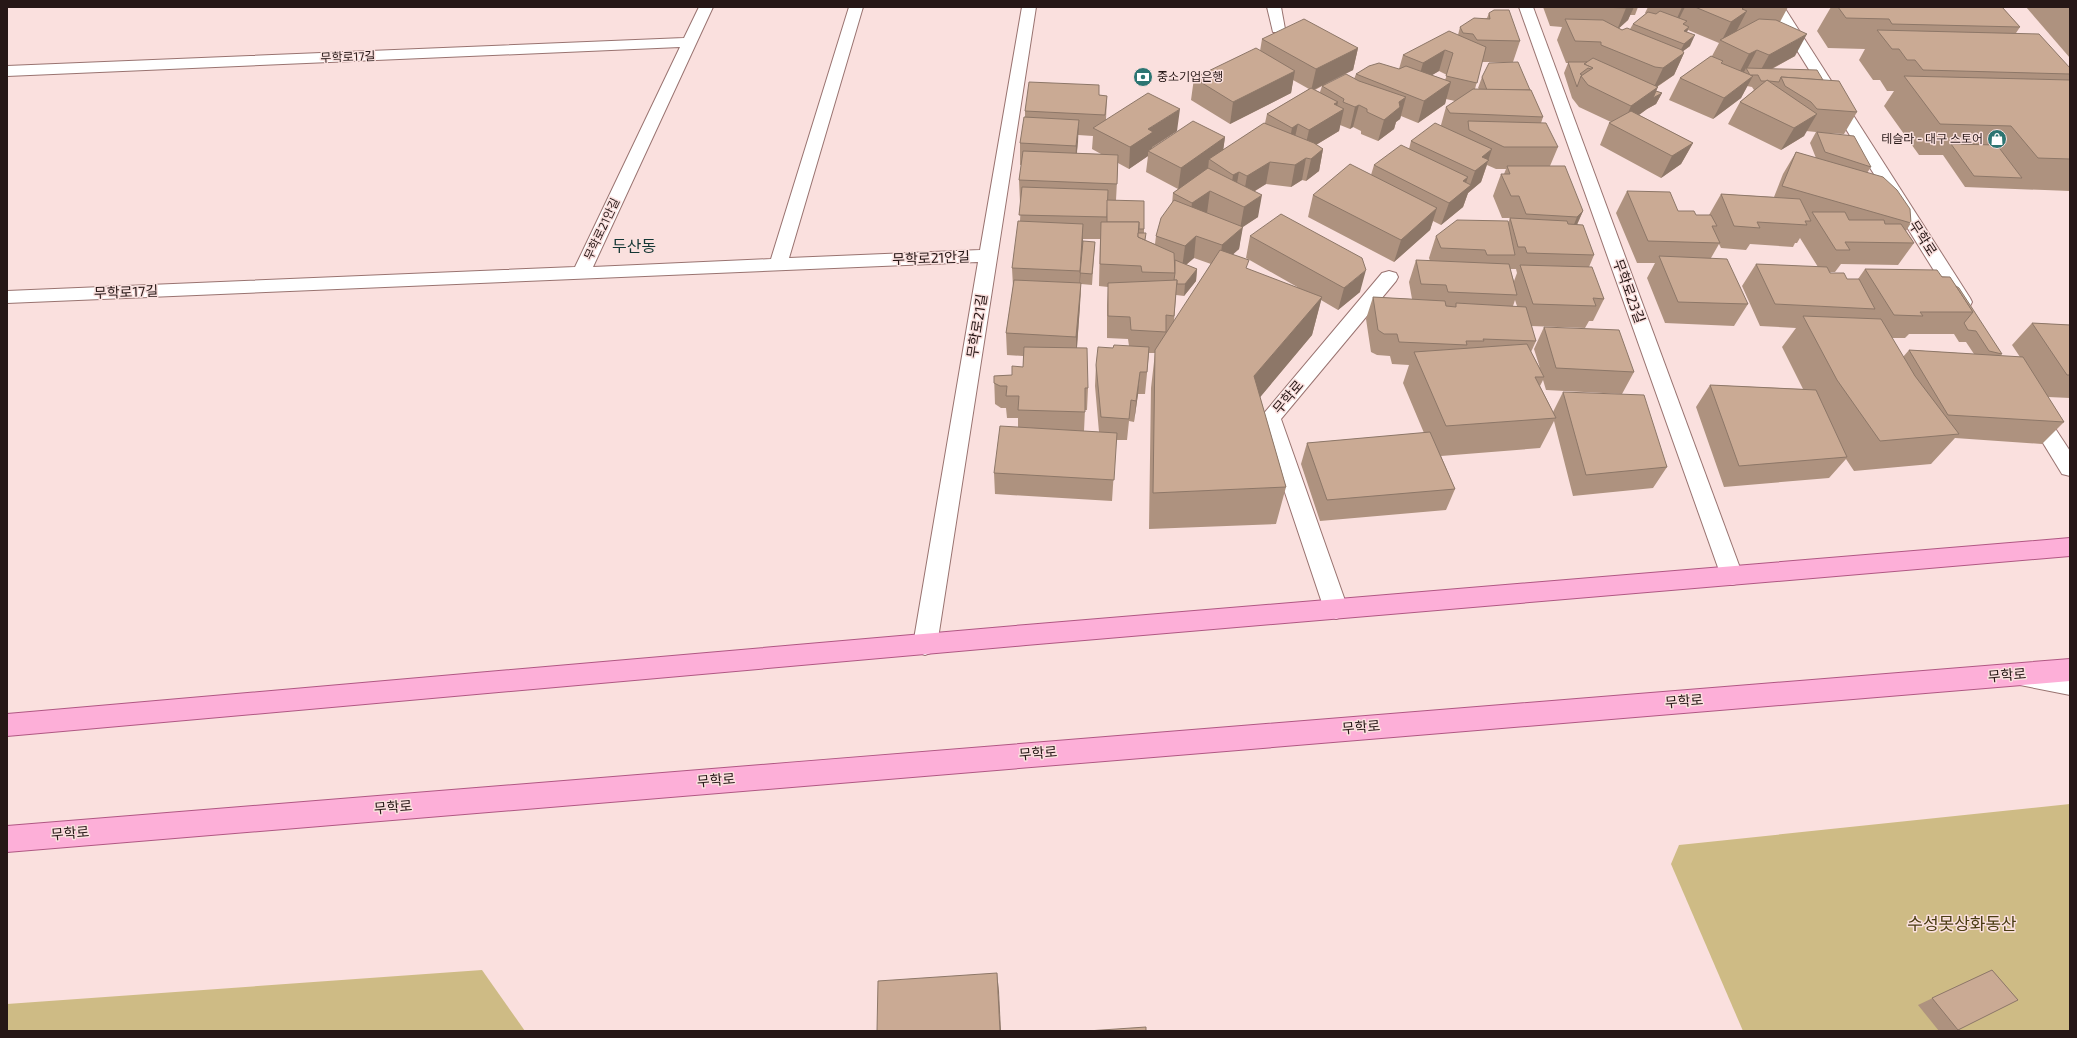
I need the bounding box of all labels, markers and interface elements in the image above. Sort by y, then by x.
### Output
street label: 무학로17길 [320,48,376,64]
bank icon: 중소기업은행 [1132,66,1154,88]
place label: 중소기업은행 [1157,69,1223,83]
shop icon: 테슬라 - 대구 스토어 [1986,128,2008,150]
place label: 테슬라 - 대구 스토어 [1881,131,1983,145]
street label: 무학로21안길 [581,195,622,262]
street label: 무학로 [1906,217,1941,259]
district label: 두산동 [612,236,656,255]
street label: 무학로21안길 [892,248,970,267]
street label: 무학로23길 [1610,256,1649,325]
street label: 무학로17길 [94,282,158,301]
street label: 무학로21길 [963,293,990,359]
street label: 무학로 [1269,376,1307,417]
street label: 무학로 [1987,664,2027,685]
street label: 무학로 [1664,690,1704,711]
street label: 무학로 [1341,716,1381,737]
street label: 무학로 [1018,742,1058,763]
street label: 무학로 [696,769,736,790]
street label: 무학로 [373,796,413,817]
street label: 무학로 [50,822,90,843]
park label: 수성못상화동산 [1907,913,2017,933]

